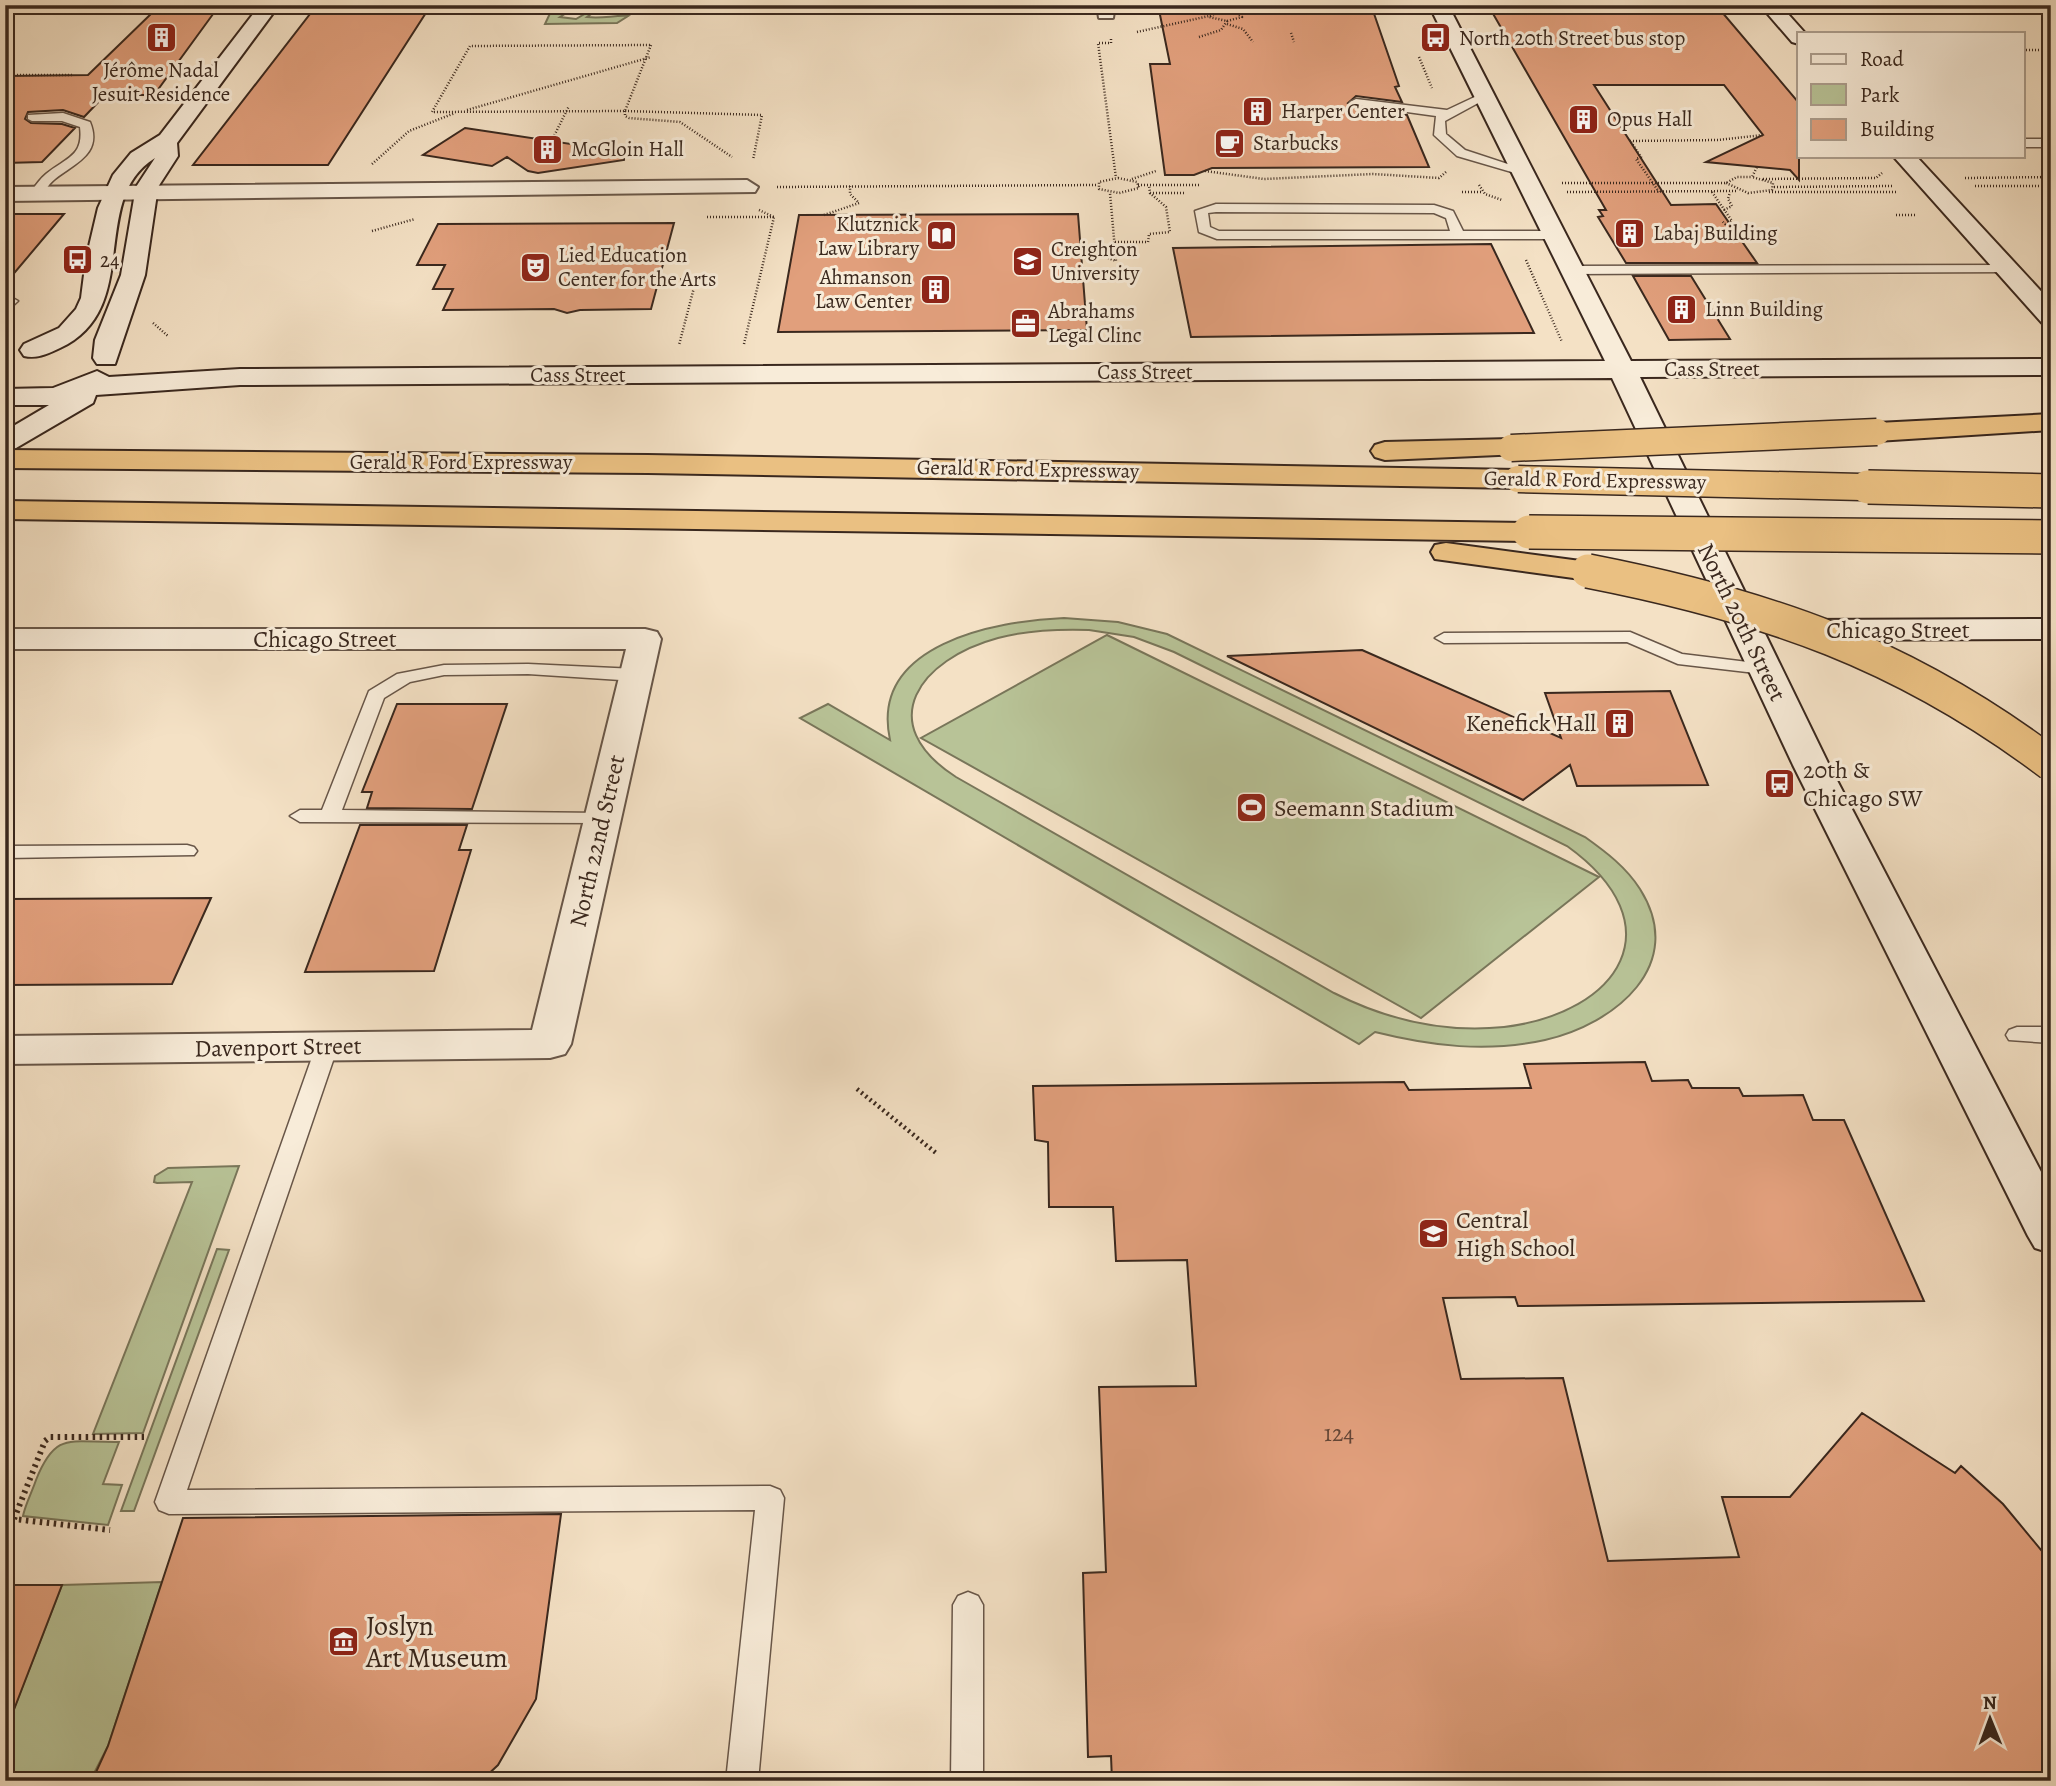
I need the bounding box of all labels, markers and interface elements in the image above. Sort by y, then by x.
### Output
building icon: Jérôme Nadal Jesuit Residence [144,21,178,55]
bus stop icon: North 20th Street bus stop [1419,21,1453,55]
place label: North 20th Street bus stop [1459,24,1685,52]
legend [1797,32,2024,158]
text: Road [1860,45,1904,73]
place label: Jérôme Nadal Jesuit Residence [92,56,230,108]
text: Park [1860,81,1900,109]
building icon: Harper Center [1241,94,1275,128]
place label: Harper Center [1281,97,1405,125]
building icon: Opus Hall [1567,102,1601,136]
place label: Opus Hall [1607,105,1692,133]
text: Building [1860,115,1935,143]
cafe icon: Starbucks [1213,126,1247,160]
place label: Starbucks [1253,129,1339,157]
building icon: McGloin Hall [531,132,565,166]
place label: McGloin Hall [571,135,684,163]
place label: Klutznick Law Library [817,210,920,262]
building icon: Labaj Building [1613,216,1647,250]
library icon: Klutznick Law Library [925,219,959,253]
place label: Labaj Building [1653,219,1778,247]
place label: Creighton University [1051,235,1140,287]
place label: Lied Education Center for the Arts [558,241,716,293]
bus stop icon: 24 [60,243,94,277]
school or university icon: Creighton University [1011,244,1045,278]
place label: 24 [100,246,120,274]
theatre icon: Lied Education Center for the Arts [518,250,552,284]
place label: Ahmanson Law Center [815,263,912,315]
building icon: Ahmanson Law Center [918,272,952,306]
building icon: Linn Building [1665,292,1699,326]
place label: Linn Building [1705,295,1823,323]
place label: Abrahams Legal Clinc [1047,297,1142,349]
office icon: Abrahams Legal Clinc [1008,306,1042,340]
street label: Cass Street [1664,355,1760,383]
street label: Cass Street [1097,358,1193,386]
street label: Cass Street [530,361,626,389]
street label: Gerald R Ford Expressway [350,448,573,476]
street label: Gerald R Ford Expressway [917,453,1140,485]
street label: Gerald R Ford Expressway [1484,464,1707,496]
street label: North 20th Street [1690,538,1794,706]
street label: Chicago Street [1826,614,1970,646]
street label: Chicago Street [253,623,397,655]
building icon: Kenefick Hall [1602,706,1636,740]
place label: Kenefick Hall [1466,707,1596,739]
street label: North 22nd Street [562,752,632,930]
place label: 20th & Chicago SW [1803,754,1923,814]
bus stop icon: 20th & Chicago SW [1763,767,1797,801]
sports icon: Seemann Stadium [1234,791,1268,825]
place label: Seemann Stadium [1274,792,1454,824]
street label: Davenport Street [194,1030,362,1064]
place label: Central High School [1456,1204,1575,1264]
school or university icon: Central High School [1416,1217,1450,1251]
house number: 124 [1324,1417,1354,1449]
place label: Joslyn Art Museum [365,1607,508,1677]
museum icon: Joslyn Art Museum [326,1624,360,1658]
north arrow [1954,1684,2024,1754]
text: N [1983,1690,1997,1716]

